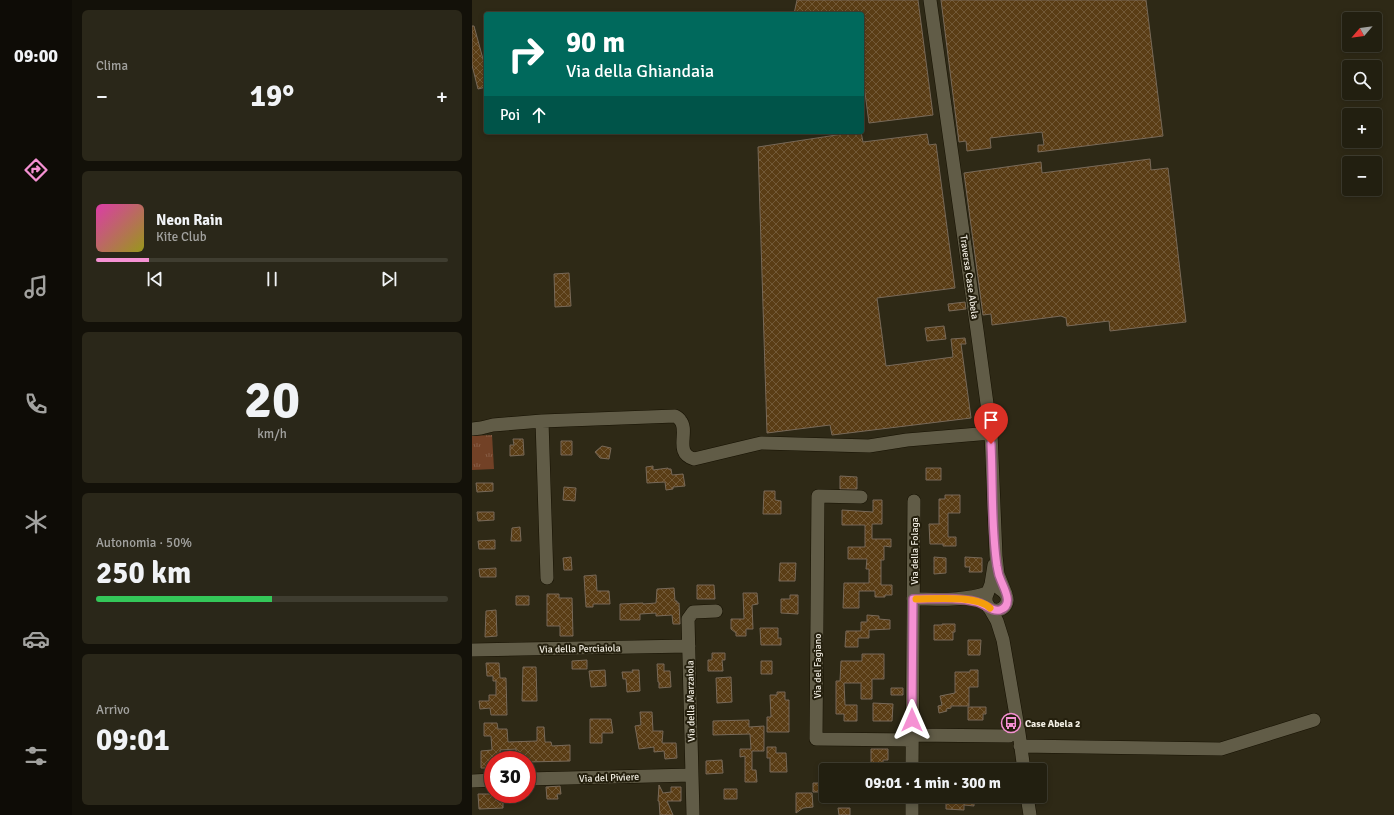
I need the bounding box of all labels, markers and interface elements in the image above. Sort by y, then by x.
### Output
north arrow [1342,12,1382,52]
map controls [1342,12,1382,196]
text: 90 m [566,26,625,60]
icon: right [500,28,552,80]
text: 09:00 [14,45,58,67]
text: Clima [96,58,128,74]
text: Via della Ghiandaia [566,60,714,82]
button: search [1342,60,1382,100]
text: 19° [250,78,294,115]
text: − [96,83,108,110]
text: + [436,83,448,110]
icon: ahead [528,104,550,126]
text: Poi [500,106,520,124]
button: + [1342,108,1382,148]
icon: directions [22,156,50,184]
button: − [1342,156,1382,196]
text: Neon Rain [156,211,223,229]
text: Kite Club [156,229,207,245]
street label: Traversa Case Abela [957,234,981,320]
icon: previous [144,268,166,290]
icon: pause [261,268,283,290]
icon: next [378,268,400,290]
icon: music [22,273,50,301]
text: 20 [244,368,300,432]
icon: phone [22,390,50,418]
pin [974,403,1008,444]
icon: arrive [980,409,1002,431]
text: km/h [257,426,287,442]
icon: climate [22,508,50,536]
street label: Via della Folaga [909,517,921,585]
text: Autonomia · 50% [96,535,192,551]
text: 250 km [96,555,191,592]
icon: car [22,625,50,653]
street label: Via del Fagiano [812,634,824,698]
street label: Via della Perciaiola [539,642,621,656]
street label: Via della Marzaiola [684,660,698,742]
position arrow [891,699,933,741]
text: Arrivo [96,702,130,718]
bus stop icon: Case Abela 2 [1000,712,1022,734]
place label: Case Abela 2 [1025,718,1080,730]
text: 09:01 [96,722,170,759]
icon: filters [22,742,50,770]
speed limit sign: 30 [484,751,536,803]
street label: Via del Piviere [579,771,639,785]
text: 09:01 · 1 min · 300 m [865,774,1001,792]

